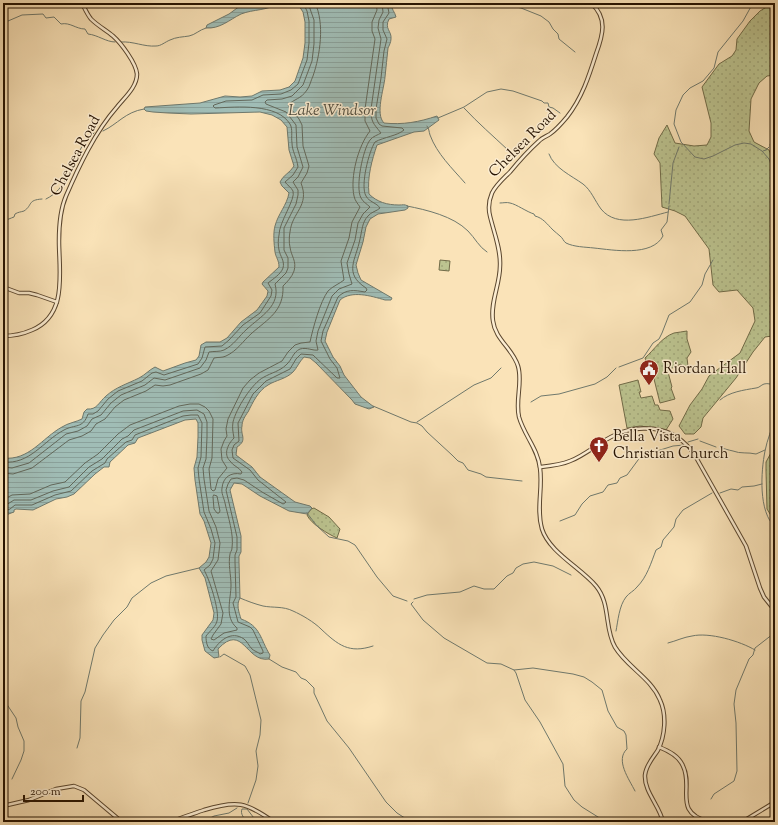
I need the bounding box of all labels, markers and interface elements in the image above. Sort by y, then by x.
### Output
water label: Lake Windsor [288,100,376,123]
street label: Chelsea Road [484,105,562,183]
street label: Chelsea Road [46,112,106,200]
public building icon: Riordan Hall [638,358,660,386]
place label: Riordan Hall [663,359,746,380]
place label: Bella Vista Christian Church [613,427,729,465]
church icon: Bella Vista Christian Church [588,435,610,463]
scale bar [24,777,83,803]
text: 200 m [30,783,61,801]

